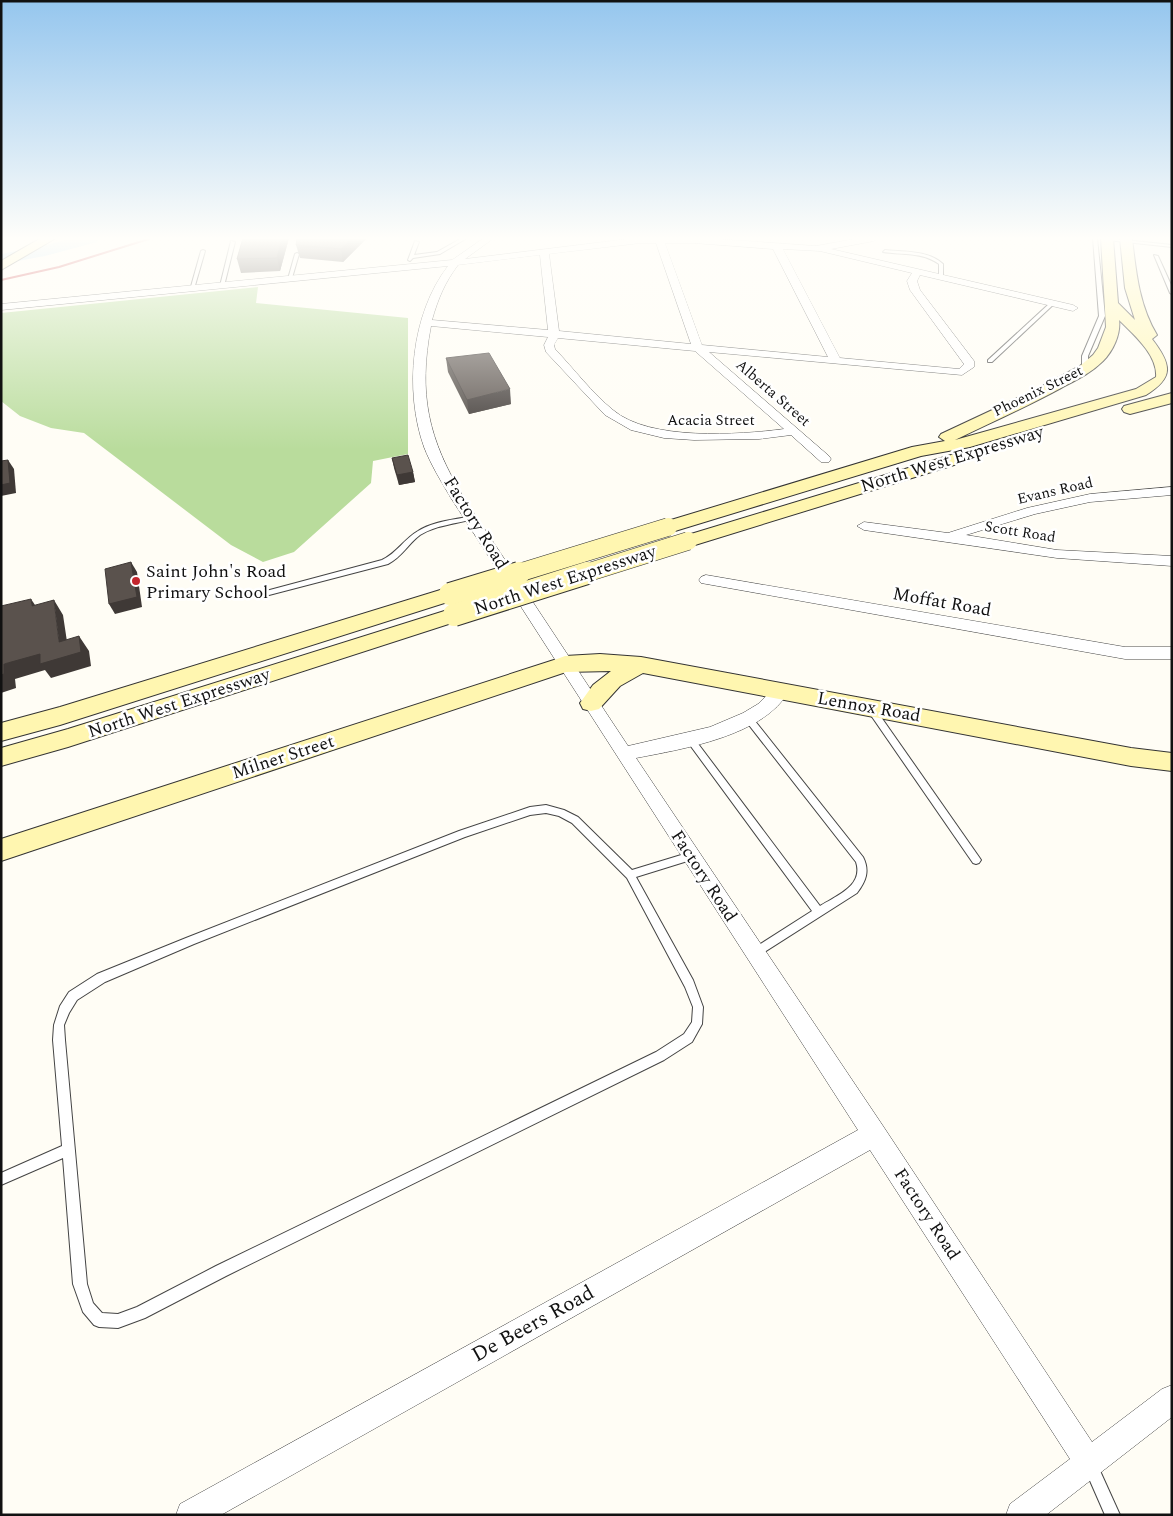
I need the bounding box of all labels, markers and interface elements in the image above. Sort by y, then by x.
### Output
street label: Alberta Street [730,354,816,432]
street label: Phoenix Street [989,359,1087,423]
street label: Acacia Street [667,409,755,432]
street label: North West Expressway [857,418,1048,500]
street label: Factory Road [437,471,515,575]
street label: Evans Road [1015,471,1095,511]
street label: Scott Road [983,515,1057,549]
street label: North West Expressway [470,537,661,622]
place label: Saint John's Road Primary School [146,558,286,606]
marker: Saint John's Road Primary School [130,575,142,587]
street label: Moffat Road [891,580,993,624]
street label: North West Expressway [84,660,275,745]
street label: Lennox Road [815,685,923,729]
street label: Milner Street [228,728,338,786]
street label: Factory Road [664,825,744,927]
street label: Factory Road [887,1163,967,1265]
street label: De Beers Road [466,1277,600,1371]

